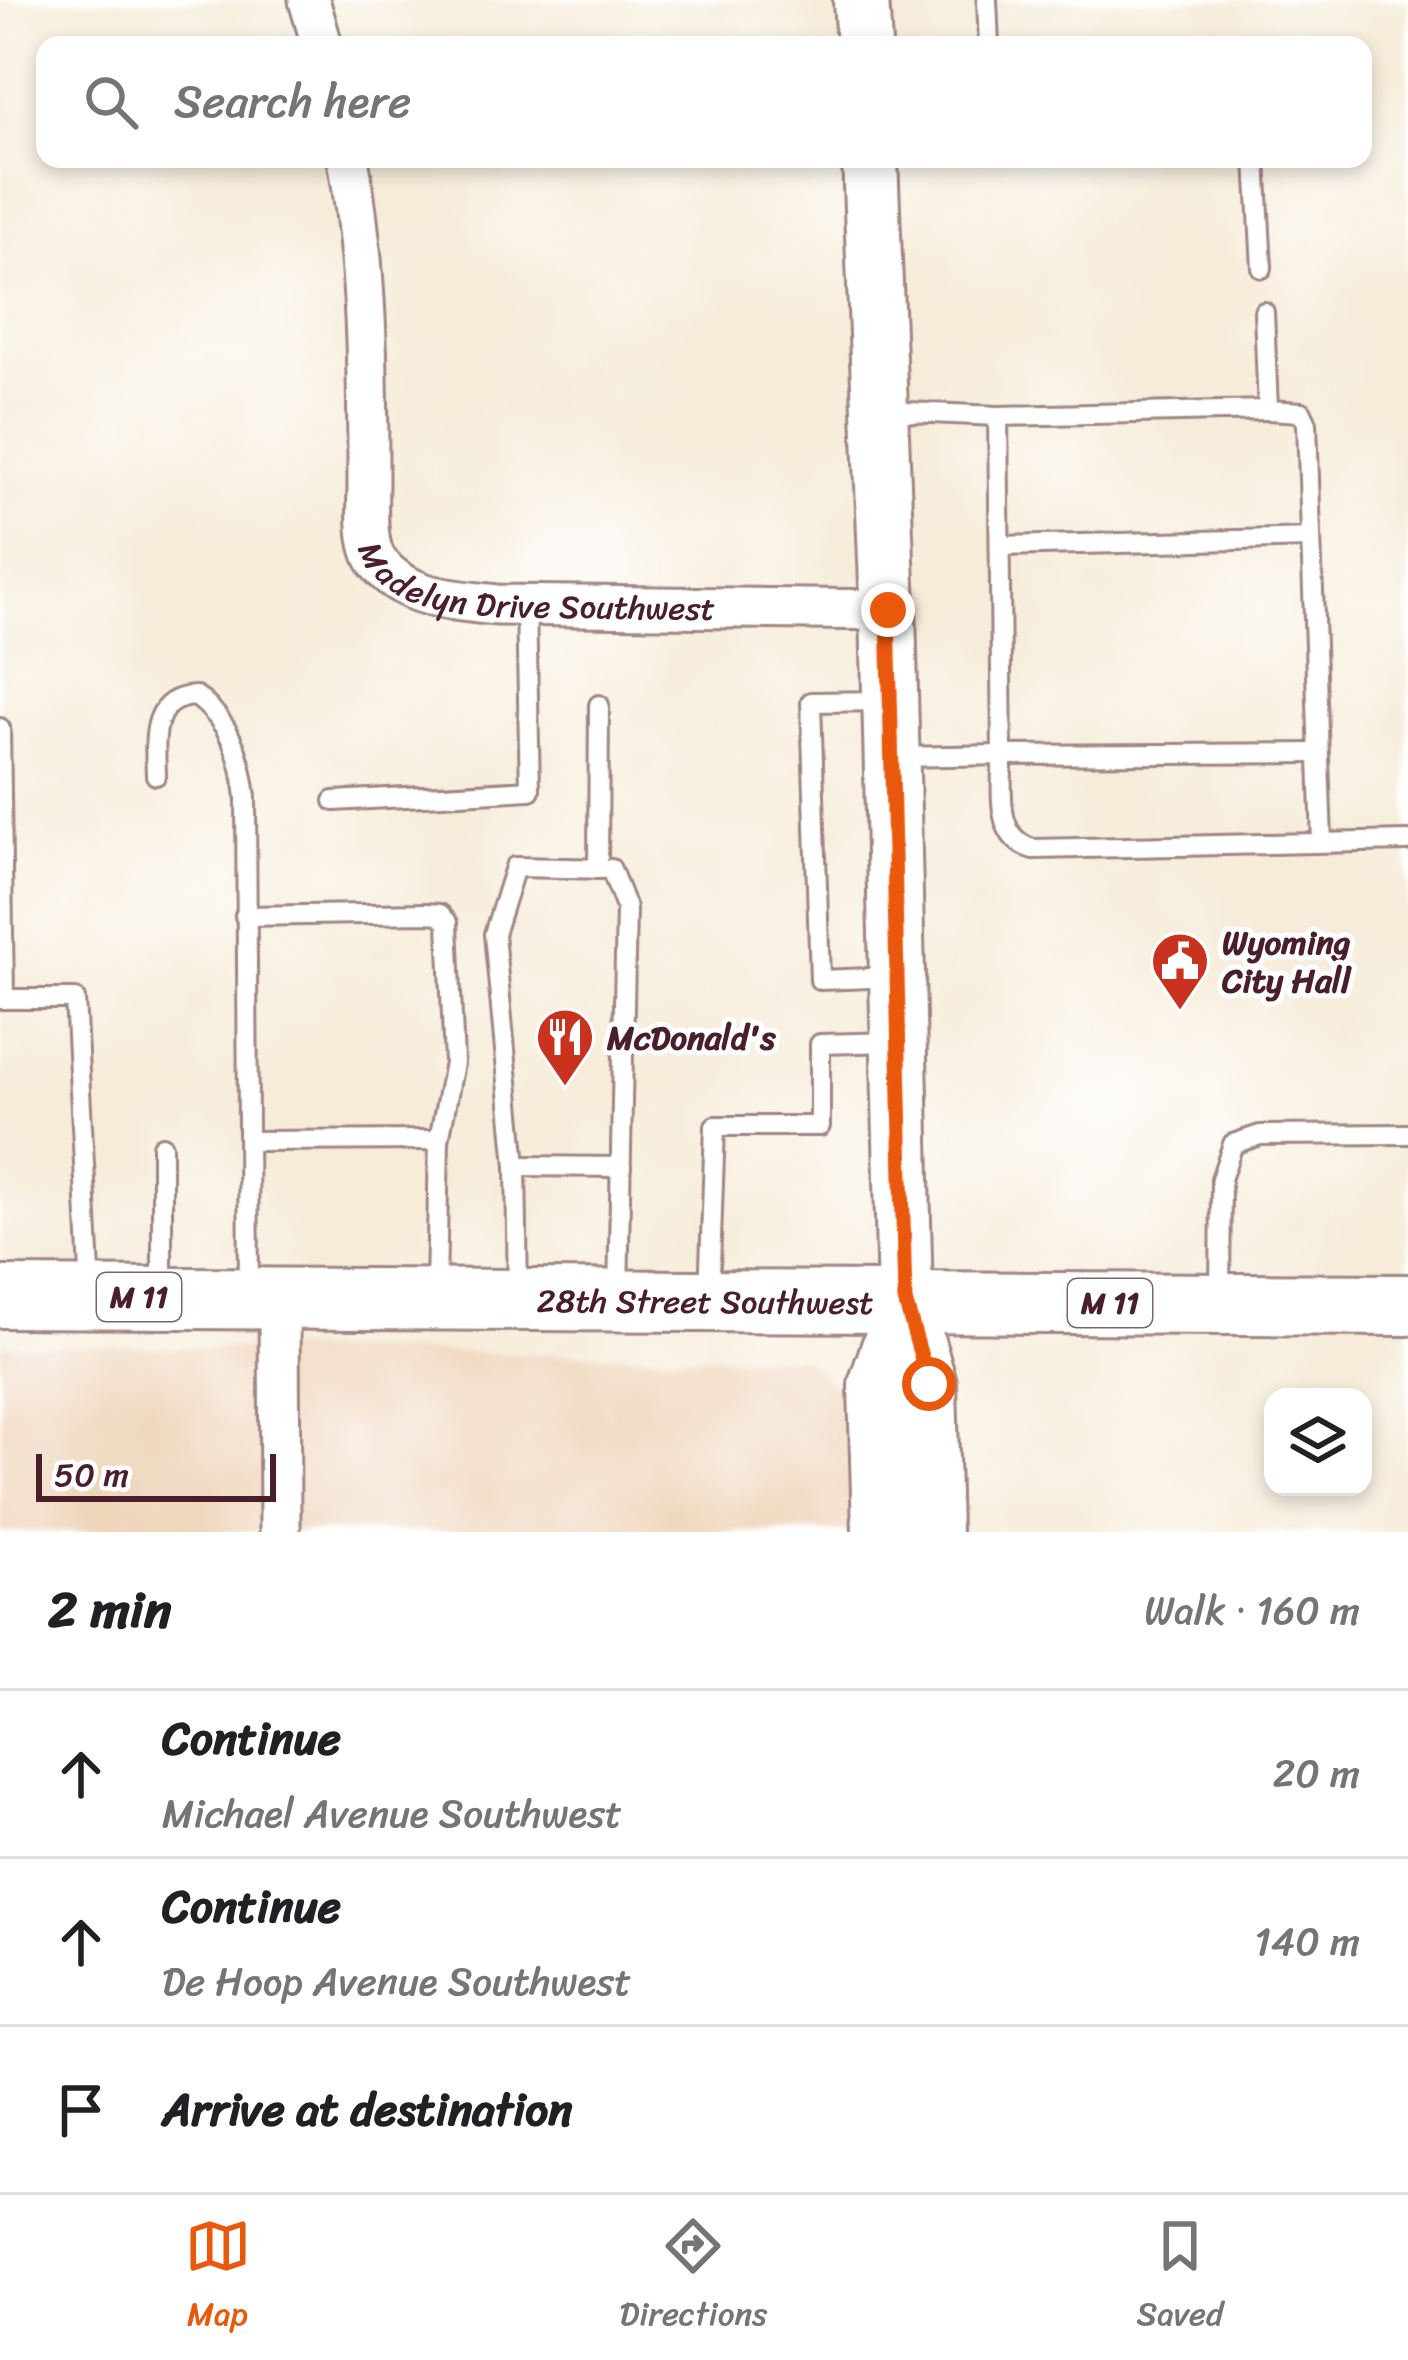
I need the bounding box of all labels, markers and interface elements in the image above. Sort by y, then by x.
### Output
search box [36,36,1372,168]
text: Search here [174,62,411,142]
icon: search [78,69,144,135]
street label: Madelyn Drive Southwest [341,532,715,638]
route end [861,583,915,637]
place label: Wyoming City Hall [1221,914,1352,1010]
public building icon: Wyoming City Hall [1149,930,1211,1012]
restaurant icon: McDonald's [534,1006,596,1088]
place label: McDonald's [606,1009,776,1067]
street label: 28th Street Southwest [536,1272,874,1332]
road number: M 11 [97,1273,181,1321]
road number: M 11 [1068,1279,1152,1327]
route start [902,1357,956,1411]
map controls [1264,1388,1372,1496]
button: layers [1264,1388,1372,1496]
text: 50 m [54,1446,129,1504]
scale bar [36,1448,276,1501]
text: 2 min [48,1565,171,1655]
text: Walk · 160 m [1144,1576,1360,1645]
text: Continue [162,1699,341,1779]
text: 20 m [1273,1739,1360,1808]
icon: ahead [48,1741,114,1807]
text: Michael Avenue Southwest [162,1779,622,1848]
text: Continue [162,1867,341,1947]
text: 140 m [1254,1907,1360,1976]
icon: ahead [48,1909,114,1975]
text: De Hoop Avenue Southwest [162,1947,631,2016]
text: Arrive at destination [162,2070,572,2150]
icon: arrive [48,2077,114,2143]
tab: Map [185,2213,251,2343]
tab: Directions [620,2213,767,2343]
tab: Saved [1136,2213,1223,2343]

